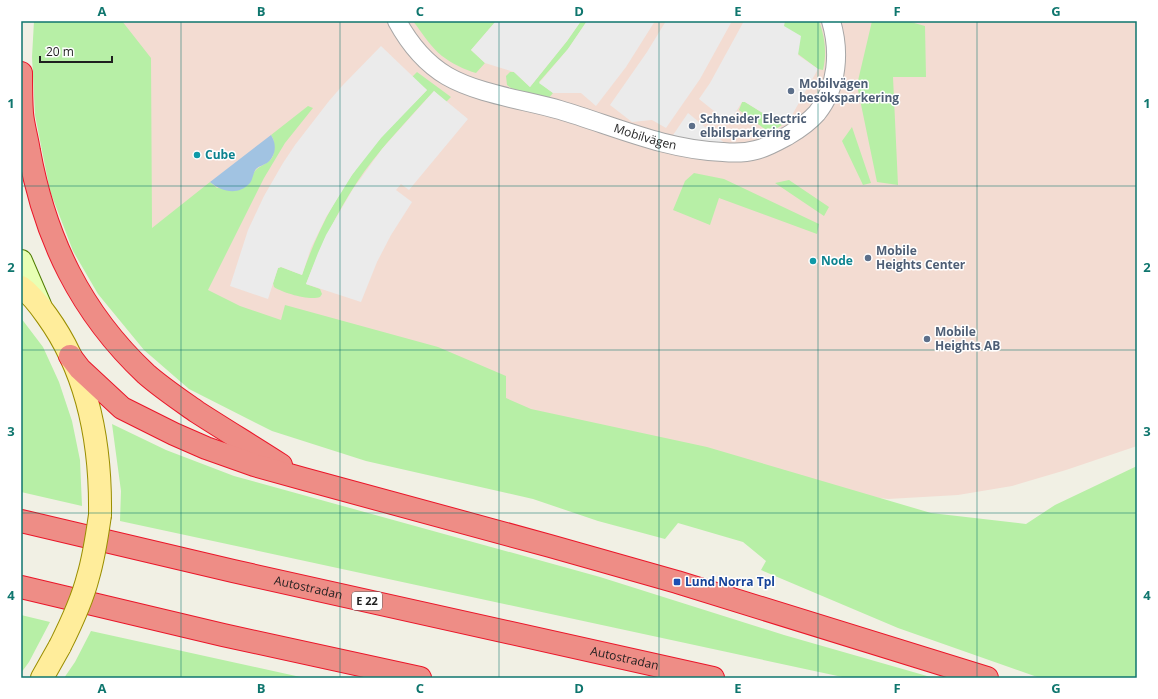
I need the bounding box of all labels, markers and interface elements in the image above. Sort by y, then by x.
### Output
text: A [98,2,107,20]
text: B [257,2,266,20]
text: C [416,2,424,20]
text: D [574,2,584,20]
text: E [734,2,742,20]
text: F [893,2,901,20]
text: G [1051,2,1061,20]
scale bar [40,38,112,64]
text: 20 m [46,43,74,60]
place label: Mobilvägen besöksparkering [799,75,899,106]
marker: Mobilvägen besöksparkering [786,86,796,96]
text: 1 [7,94,15,112]
text: 1 [1143,94,1151,112]
place label: Schneider Electric elbilsparkering [700,110,807,141]
street label: Mobilvägen [612,119,678,154]
marker: Schneider Electric elbilsparkering [687,121,697,131]
place label: Cube [205,146,235,163]
marker: Cube [192,150,202,160]
place label: Mobile Heights Center [876,242,966,273]
place label: Node [821,252,853,269]
marker: Mobile Heights Center [863,253,873,263]
marker: Node [808,256,818,266]
text: 2 [7,258,15,276]
text: 2 [1143,258,1151,276]
place label: Mobile Heights AB [935,323,1000,354]
marker: Mobile Heights AB [922,334,932,344]
text: 3 [7,422,15,440]
text: 3 [1143,422,1151,440]
street label: Autostradan [273,571,344,603]
place label: Lund Norra Tpl [685,573,775,590]
marker: Lund Norra Tpl [672,577,682,587]
text: 4 [7,586,15,604]
text: 4 [1143,586,1151,604]
road number: E 22 [352,592,382,610]
street label: Autostradan [589,642,660,674]
text: A [98,679,107,697]
text: B [257,679,266,697]
text: C [416,679,424,697]
text: D [574,679,584,697]
text: E [734,679,742,697]
text: F [893,679,901,697]
text: G [1051,679,1061,697]

